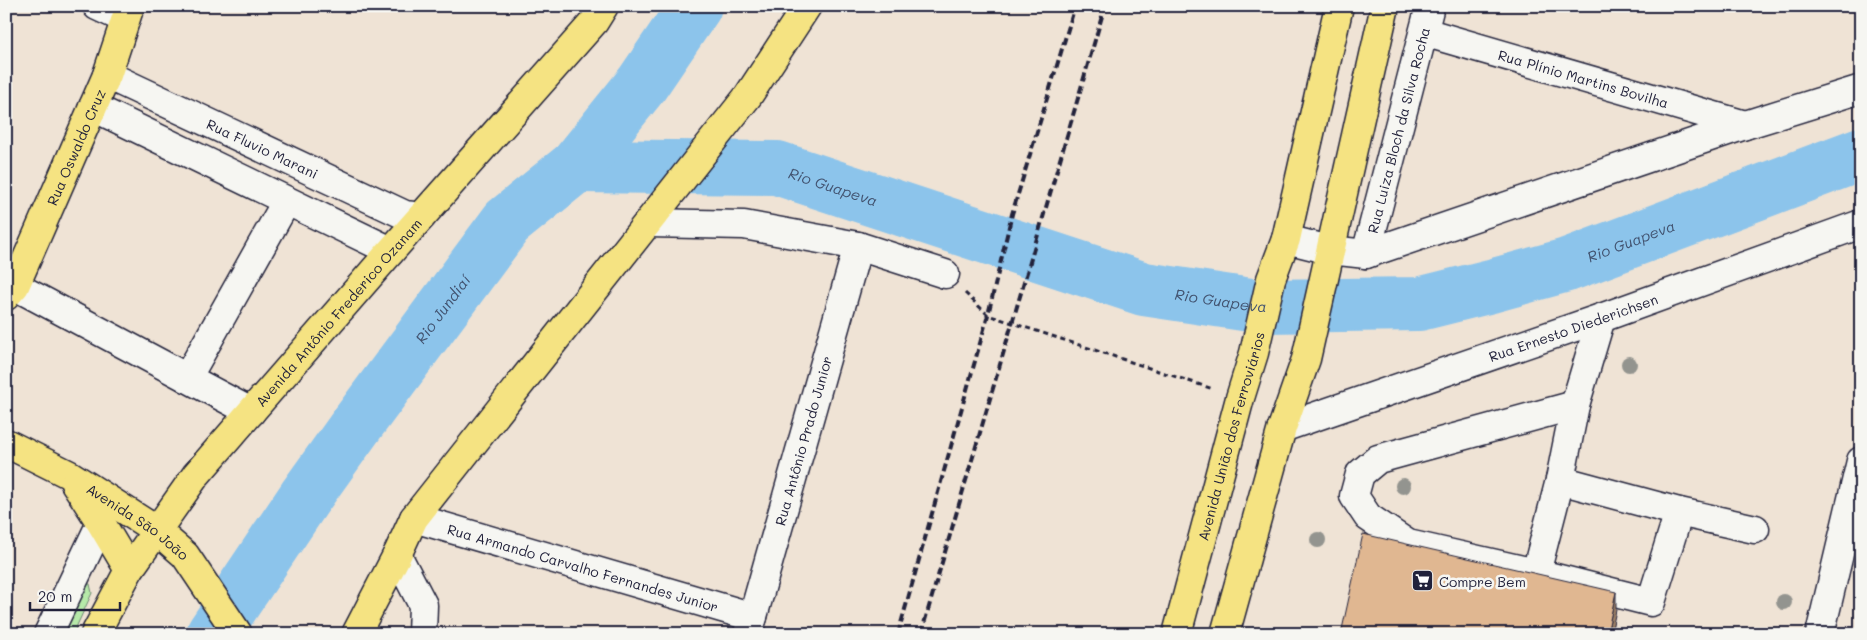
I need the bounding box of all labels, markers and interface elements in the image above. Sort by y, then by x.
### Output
street label: Rua Luiza Bloch da Silva Rocha [1362,25,1434,235]
street label: Rua Plínio Martins Bovilha [1496,45,1671,112]
street label: Rua Oswaldo Cruz [42,86,109,208]
street label: Rua Fluvio Marani [204,114,322,182]
water label: Rio Guapeva [786,162,880,210]
street label: Avenida Antônio Frederico Ozanam [251,214,426,410]
water label: Rio Guapeva [1584,215,1678,267]
water label: Rio Jundiaí [410,270,475,347]
water label: Rio Guapeva [1173,284,1267,316]
street label: Rua Ernesto Diederichsen [1486,289,1660,366]
street label: Avenida União dos Ferroviários [1193,330,1268,543]
street label: Rua Antônio Prado Junior [770,354,836,528]
street label: Avenida São João [83,479,193,564]
street label: Rua Armando Carvalho Fernandes Junior [445,519,721,616]
supermarket icon: Compre Bem [1411,569,1435,593]
place label: Compre Bem [1439,572,1526,591]
scale bar [30,580,120,612]
text: 20 m [38,586,72,606]

